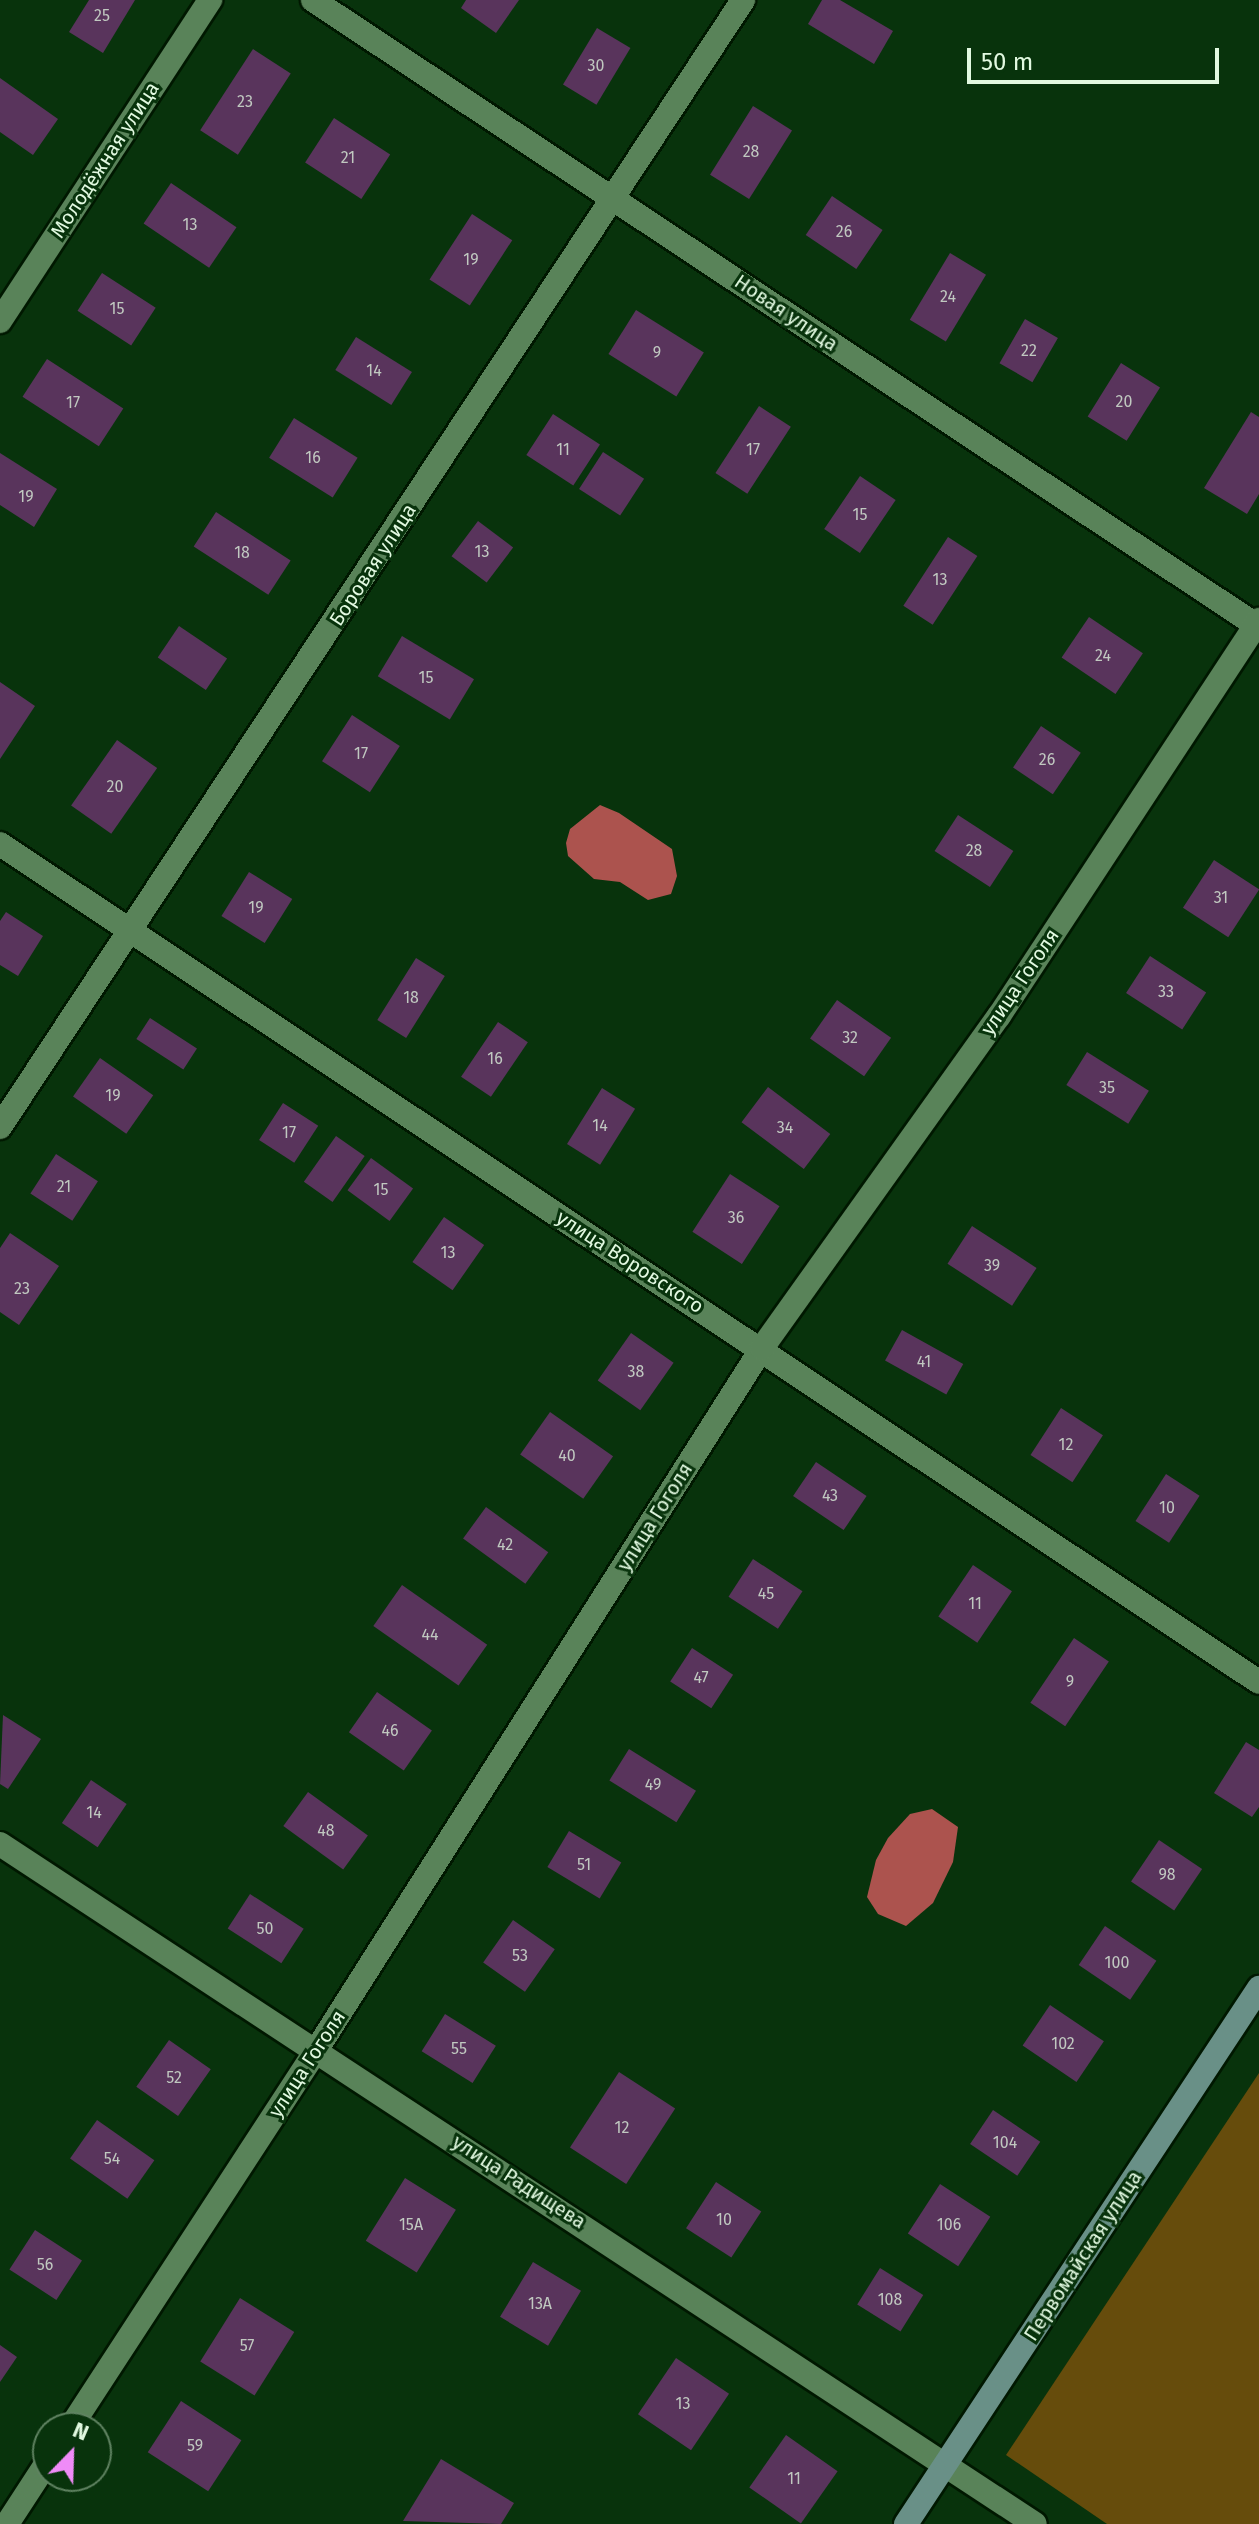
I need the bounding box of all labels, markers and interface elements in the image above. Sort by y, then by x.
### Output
house number: 25 [94,6,110,26]
scale bar [971,32,1223,82]
text: 50 m [981,48,1033,76]
house number: 30 [588,56,604,76]
street label: Молодёжная улица [46,78,164,242]
house number: 23 [237,92,253,112]
house number: 28 [743,142,759,162]
house number: 21 [341,148,355,168]
house number: 13 [183,215,197,235]
house number: 26 [836,222,852,242]
house number: 19 [463,250,479,270]
street label: Новая улица [730,270,842,356]
house number: 24 [940,287,956,307]
house number: 15 [110,299,124,319]
house number: 22 [1021,341,1037,361]
house number: 9 [653,343,661,363]
house number: 14 [366,361,382,381]
house number: 20 [1116,392,1132,412]
house number: 17 [66,393,80,413]
house number: 11 [556,440,570,460]
house number: 17 [746,440,760,460]
house number: 16 [305,448,321,468]
house number: 19 [18,487,34,507]
street label: Боровая улица [325,499,421,631]
house number: 15 [853,505,867,525]
house number: 13 [475,542,489,562]
house number: 18 [234,543,250,563]
house number: 13 [933,570,947,590]
house number: 24 [1095,646,1111,666]
house number: 15 [419,668,433,688]
house number: 17 [354,744,368,764]
house number: 26 [1039,750,1055,770]
house number: 20 [107,777,123,797]
house number: 28 [966,841,982,861]
house number: 31 [1214,888,1228,908]
house number: 19 [248,898,264,918]
street label: улица Гоголя [976,924,1064,1040]
house number: 33 [1158,982,1174,1002]
house number: 18 [403,988,419,1008]
house number: 32 [842,1028,858,1048]
house number: 16 [487,1049,503,1069]
house number: 35 [1099,1078,1115,1098]
house number: 19 [105,1086,121,1106]
house number: 14 [592,1116,608,1136]
house number: 34 [777,1118,793,1138]
house number: 17 [282,1123,296,1143]
house number: 21 [57,1177,71,1197]
house number: 15 [374,1180,388,1200]
street label: улица Воровского [552,1205,708,1319]
house number: 36 [728,1208,744,1228]
house number: 13 [441,1243,455,1263]
house number: 39 [984,1256,1000,1276]
house number: 23 [14,1279,30,1299]
house number: 41 [917,1352,931,1372]
house number: 38 [628,1362,644,1382]
house number: 12 [1059,1435,1073,1455]
house number: 40 [558,1446,576,1466]
street label: улица Гоголя [612,1459,698,1575]
house number: 43 [822,1486,838,1506]
house number: 10 [1159,1498,1175,1518]
house number: 42 [497,1535,513,1555]
house number: 45 [758,1584,774,1604]
house number: 11 [968,1594,982,1614]
house number: 44 [421,1625,439,1645]
house number: 47 [693,1668,709,1688]
house number: 9 [1066,1672,1074,1692]
house number: 46 [381,1721,399,1741]
house number: 49 [645,1775,661,1795]
house number: 14 [86,1803,102,1823]
house number: 48 [317,1821,335,1841]
house number: 51 [577,1855,591,1875]
house number: 98 [1158,1865,1176,1885]
house number: 50 [257,1919,273,1939]
house number: 53 [512,1946,528,1966]
house number: 100 [1105,1953,1129,1973]
street label: улица Гоголя [263,2006,351,2122]
house number: 102 [1051,2034,1075,2054]
house number: 55 [451,2039,467,2059]
house number: 52 [166,2068,182,2088]
house number: 12 [615,2118,629,2138]
street label: улица Радищева [448,2130,590,2234]
house number: 104 [993,2133,1017,2153]
house number: 54 [104,2149,120,2169]
street label: Первомайская улица [1019,2166,1147,2346]
house number: 10 [716,2210,732,2230]
house number: 15А [399,2215,423,2235]
house number: 106 [937,2215,961,2235]
house number: 56 [37,2255,53,2275]
house number: 108 [878,2290,902,2310]
house number: 13А [528,2294,552,2314]
house number: 57 [240,2336,254,2356]
house number: 13 [676,2394,690,2414]
north arrow [32,2412,112,2492]
text: N [69,2416,93,2447]
house number: 59 [187,2436,203,2456]
house number: 11 [787,2469,801,2489]

